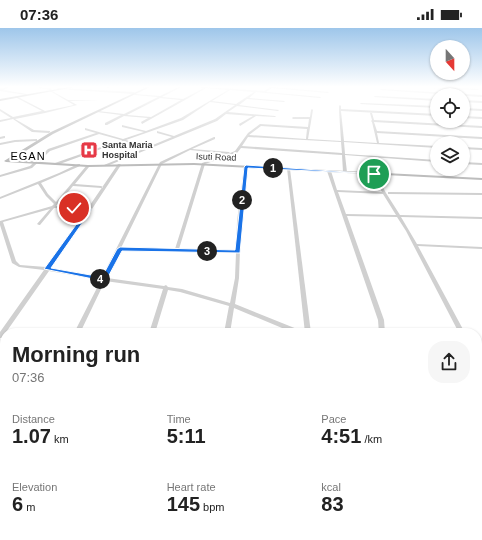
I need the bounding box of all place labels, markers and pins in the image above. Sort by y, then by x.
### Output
hospital icon: Santa Maria Hospital [79,140,99,160]
place label: Santa Maria Hospital [102,140,154,160]
pin [357,157,391,191]
pin: 1 [263,158,283,178]
pin: 2 [232,190,252,210]
pin [57,191,91,225]
pin: 3 [197,241,217,261]
pin: 4 [90,269,110,289]

